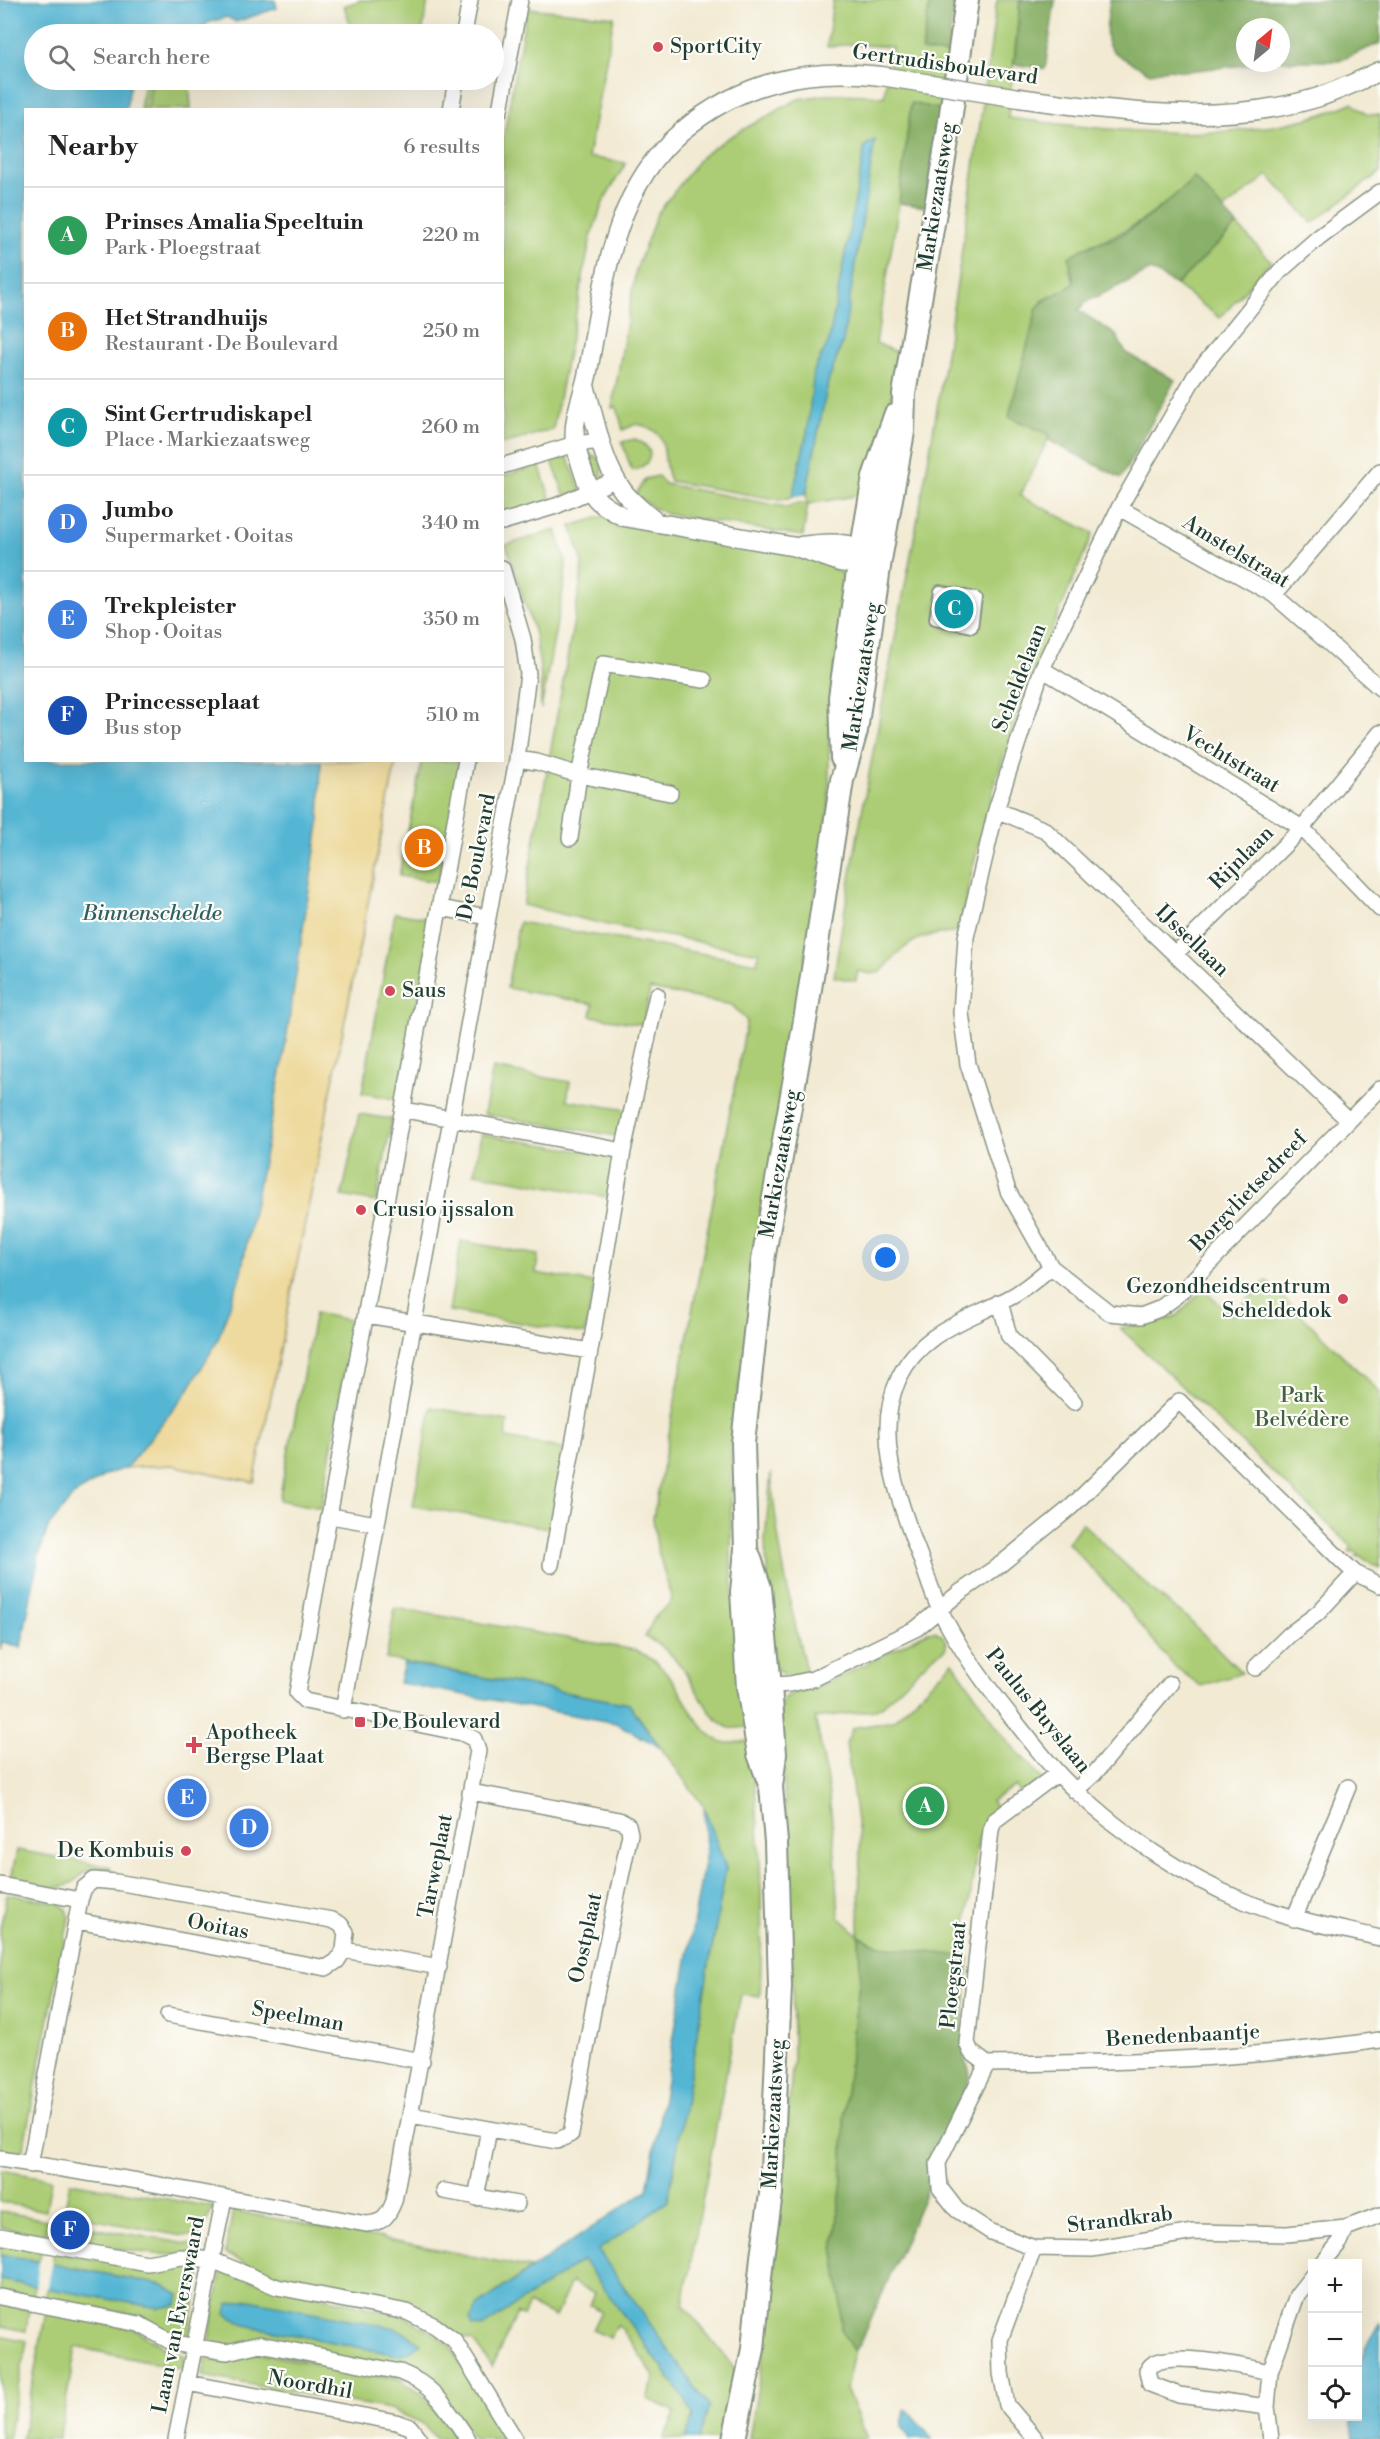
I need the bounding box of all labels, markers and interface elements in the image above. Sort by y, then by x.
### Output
north arrow [1236,18,1290,72]
search box [24,24,504,90]
place label: SportCity [670,34,763,60]
street label: Gertrudisboulevard [851,39,1040,91]
marker: SportCity [651,40,665,54]
icon: search [45,41,78,74]
text: Search here [93,44,210,71]
street label: Markiezaatsweg [912,120,962,273]
text: Nearby [48,131,138,163]
text: 6 results [403,135,480,160]
text: Prinses Amalia Speeltuin [105,209,363,236]
text: A [60,223,75,248]
text: 220 m [422,223,480,248]
text: Park · Ploegstraat [105,236,261,261]
text: Het Strandhuijs [105,305,268,332]
text: B [60,319,75,344]
text: 250 m [423,319,480,344]
text: Restaurant · De Boulevard [105,332,338,357]
text: Sint Gertrudiskapel [105,401,312,428]
text: C [60,415,75,440]
text: 260 m [422,415,480,440]
text: Place · Markiezaatsweg [105,428,310,453]
text: Jumbo [105,497,174,524]
street label: Amstelstraat [1177,509,1295,595]
text: D [60,511,75,536]
text: 340 m [422,511,480,536]
text: Supermarket · Ooitas [105,524,293,549]
pin: C [934,586,974,632]
text: Trekpleister [105,593,237,620]
street label: Markiezaatsweg [837,600,887,753]
text: E [61,607,74,632]
text: 350 m [423,607,480,632]
text: Shop · Ooitas [105,620,222,645]
street label: Scheldelaan [987,620,1053,736]
text: Princesseplaat [105,689,260,716]
text: F [60,703,75,728]
text: 510 m [426,703,480,728]
text: Bus stop [105,716,182,741]
street label: Vechtstraat [1177,720,1285,799]
street label: De Boulevard [452,791,502,922]
street label: Rijnlaan [1204,820,1280,896]
pin: B [404,826,444,870]
street label: IJssellaan [1150,899,1235,983]
water label: Binnenschelde [81,900,222,927]
place label: Saus [402,978,446,1004]
marker: Saus [383,984,397,998]
street label: Markiezaatsweg [754,1087,806,1240]
street label: Borgvlietsedreef [1184,1125,1314,1258]
place label: Crusio ijssalon [373,1197,515,1223]
marker: Crusio ijssalon [354,1203,368,1217]
your location [871,1243,900,1272]
place label: Gezondheidscentrum Scheldedok [1126,1274,1332,1324]
marker: Gezondheidscentrum Scheldedok [1336,1292,1350,1306]
park label: Park Belvédère [1254,1383,1349,1433]
street label: Paulus Buyslaan [980,1643,1097,1779]
place label: De Boulevard [372,1709,500,1735]
marker: De Boulevard [353,1715,367,1729]
place label: Apotheek Bergse Plaat [205,1720,325,1770]
marker: Apotheek Bergse Plaat [187,1738,201,1752]
pin: E [168,1776,207,1820]
pin: A [906,1784,944,1828]
pin: D [230,1806,268,1850]
street label: Tarweplaat [413,1811,459,1921]
place label: De Kombuis [57,1838,174,1864]
marker: De Kombuis [179,1844,193,1858]
street label: Oostplaat [564,1890,608,1986]
street label: Ooitas [185,1908,251,1946]
street label: Ploegstraat [935,1919,973,2030]
street label: Speelman [250,1996,347,2038]
street label: Benedenbaantje [1104,2019,1261,2053]
street label: Markiezaatsweg [757,2038,791,2190]
street label: Strandkrab [1066,2201,1174,2239]
pin: F [50,2208,90,2252]
street label: Laan van Everswaard [147,2214,211,2416]
map controls [1308,2259,1362,2421]
button: + [1308,2259,1362,2313]
button: − [1308,2313,1362,2367]
street label: Noordhil [266,2365,354,2405]
button: locate [1308,2367,1362,2421]

